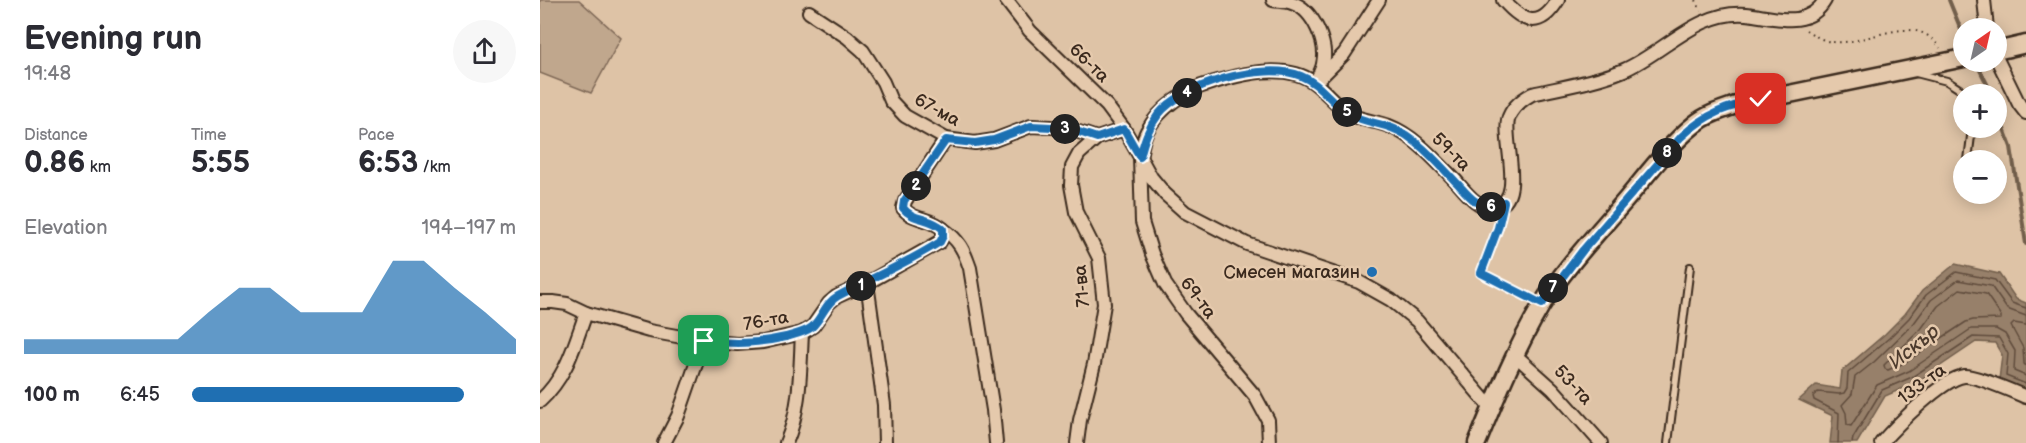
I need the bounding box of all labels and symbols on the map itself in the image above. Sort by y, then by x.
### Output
north arrow [1953,18,2007,72]
street label: 66-та [1065,39,1114,87]
pin [1735,73,1786,124]
pin: 4 [1172,78,1202,108]
street label: 67-ма [911,89,964,131]
pin: 5 [1332,97,1362,127]
pin: 3 [1050,114,1080,144]
street label: 59-та [1427,128,1475,176]
pin: 8 [1652,138,1682,168]
pin: 2 [901,171,931,201]
pin: 6 [1476,192,1506,222]
place label: Смесен магазин [1223,262,1360,283]
street label: 71-ва [1070,264,1094,308]
marker: Смесен магазин [1365,265,1379,279]
pin: 1 [846,271,876,301]
street label: 69-та [1176,273,1221,323]
pin: 7 [1538,273,1568,303]
street label: 76-та [742,307,790,335]
pin [678,315,729,366]
water label: Искър [1884,319,1944,375]
street label: 133-та [1894,359,1950,408]
street label: 53-та [1549,361,1597,409]

